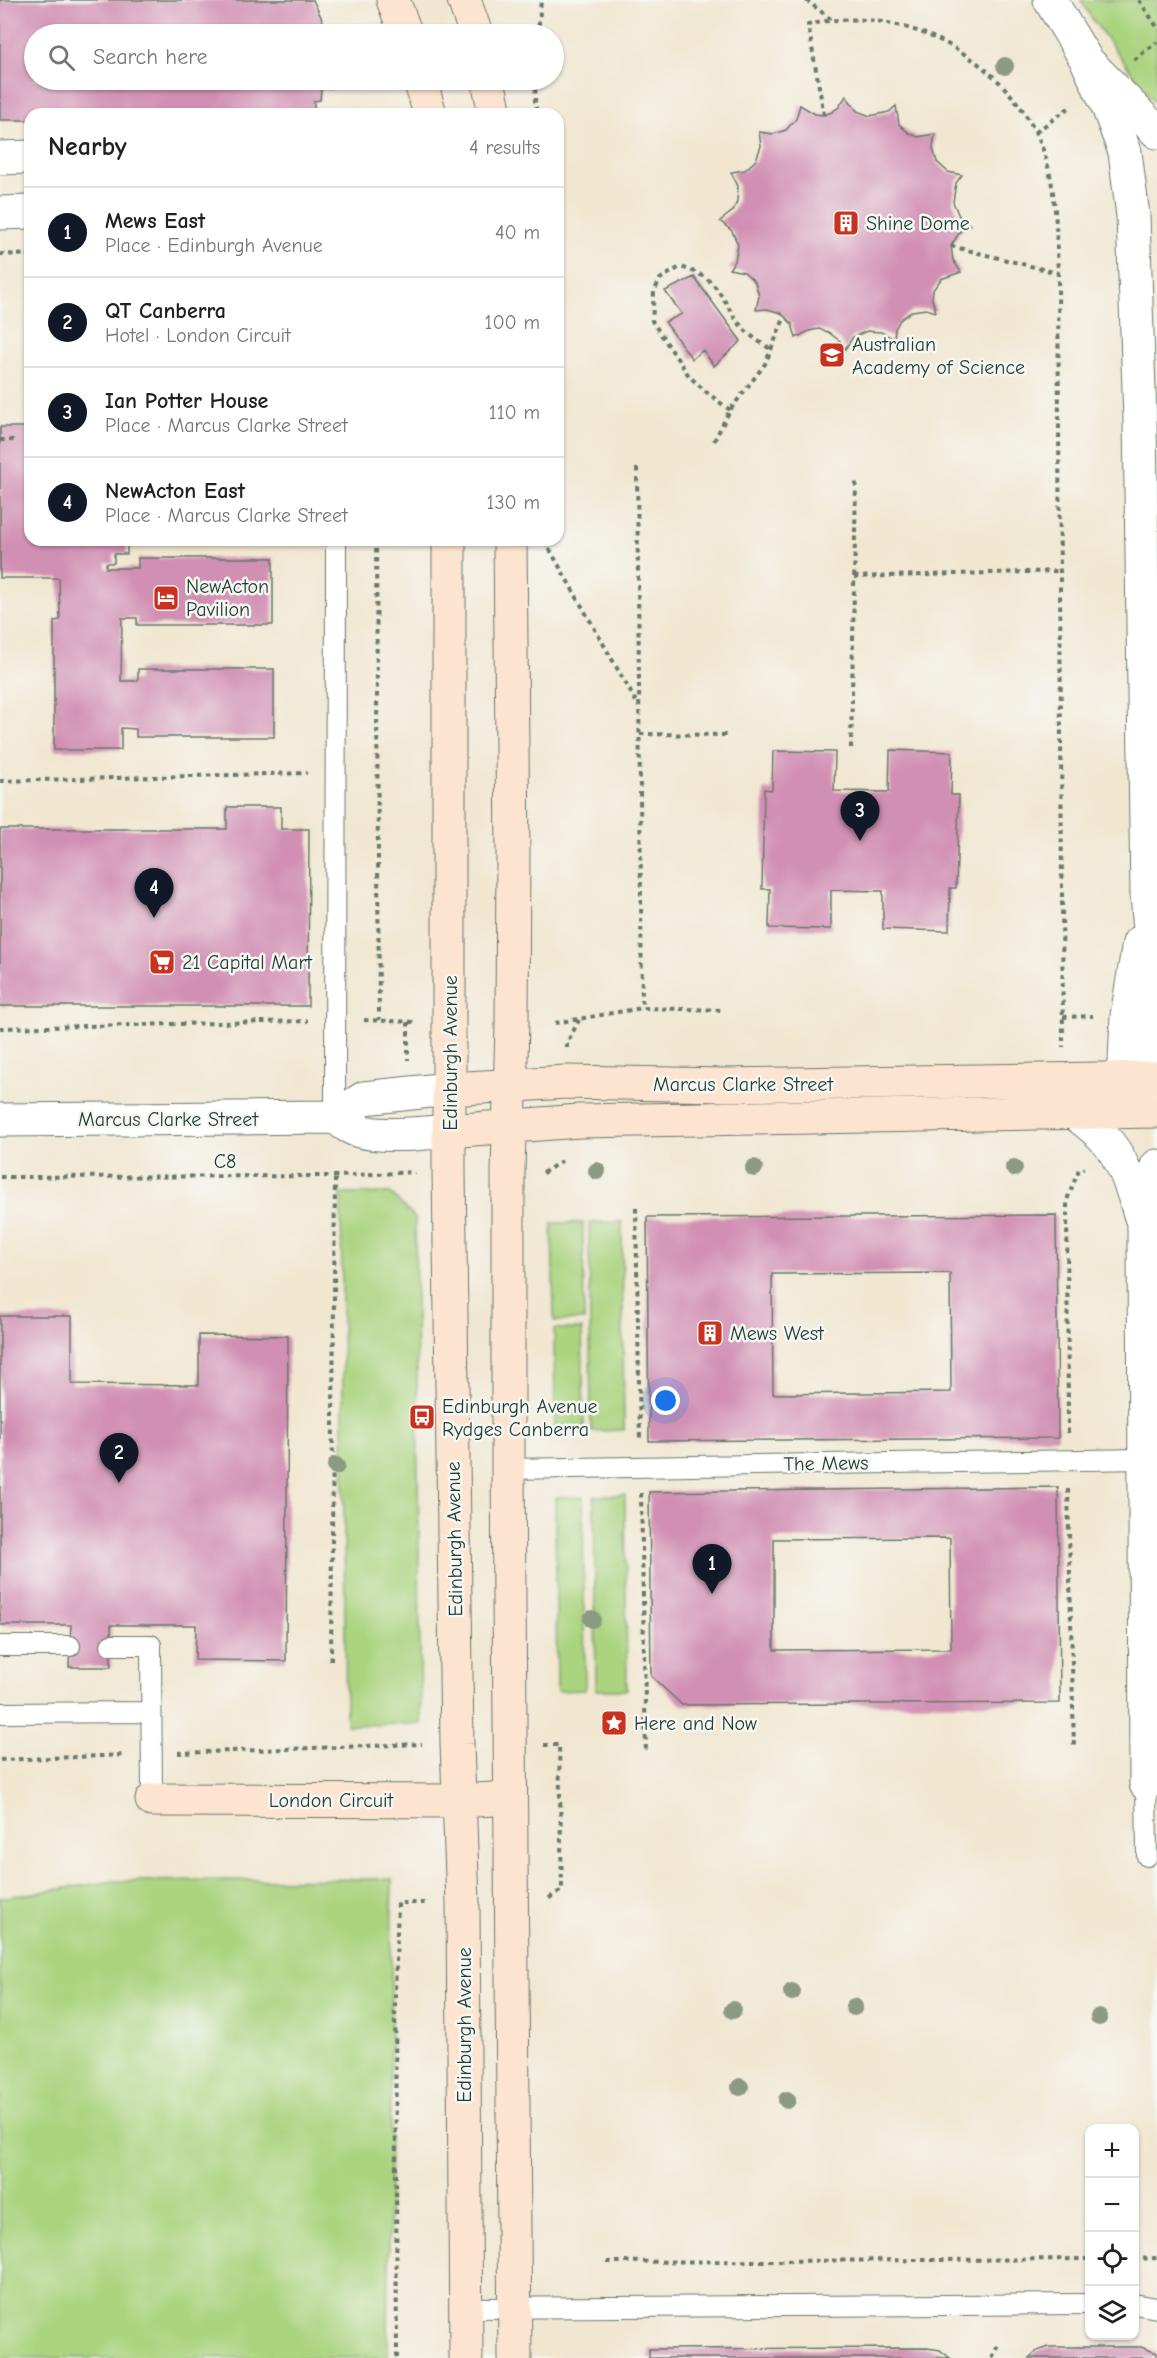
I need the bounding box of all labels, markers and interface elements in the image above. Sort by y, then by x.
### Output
search box [24,24,564,90]
icon: search [45,41,78,74]
text: Search here [93,44,208,70]
text: Nearby [48,132,127,162]
text: 4 results [469,136,540,159]
text: Mews East [105,208,205,234]
building icon: Shine Dome [831,208,861,238]
place label: Shine Dome [866,212,970,235]
text: 1 [64,221,71,244]
text: 40 m [495,221,540,244]
text: Place · Edinburgh Avenue [105,234,323,257]
text: QT Canberra [105,298,226,324]
text: 2 [63,311,72,334]
text: 100 m [485,311,540,334]
text: Hotel · London Circuit [105,324,291,347]
place label: Australian Academy of Science [852,333,1025,379]
school or university icon: Australian Academy of Science [817,340,847,370]
text: Ian Potter House [105,388,268,414]
text: 3 [63,401,72,424]
text: 110 m [489,401,540,424]
text: Place · Marcus Clarke Street [105,414,348,437]
text: NewActon East [105,478,245,504]
text: 4 [63,491,72,514]
text: 130 m [487,491,540,514]
text: Place · Marcus Clarke Street [105,504,348,527]
place label: NewActon Pavilion [186,575,269,621]
hotel icon: NewActon Pavilion [151,583,181,613]
pin: 3 [840,792,880,841]
pin: 4 [134,868,174,918]
supermarket icon: 21 Capital Mart [147,947,177,977]
place label: 21 Capital Mart [182,951,313,974]
street label: Edinburgh Avenue [439,975,462,1131]
street label: Marcus Clarke Street [653,1073,834,1096]
street label: Marcus Clarke Street [78,1108,259,1131]
street label: C8 [214,1150,236,1173]
building icon: Mews West [695,1318,725,1348]
place label: Mews West [730,1322,825,1345]
your location [651,1386,680,1415]
place label: Edinburgh Avenue Rydges Canberra [442,1395,597,1441]
bus stop icon: Edinburgh Avenue Rydges Canberra [407,1402,437,1432]
pin: 2 [100,1434,138,1483]
street label: The Mews [783,1451,869,1476]
street label: Edinburgh Avenue [442,1461,467,1617]
pin: 1 [692,1544,732,1594]
place icon: Here and Now [599,1708,629,1738]
place label: Here and Now [634,1712,757,1735]
street label: London Circuit [269,1789,395,1812]
street label: Edinburgh Avenue [453,1947,476,2103]
map controls [1085,2124,1139,2340]
button: + [1085,2124,1139,2178]
button: − [1085,2178,1139,2232]
button: locate [1085,2232,1139,2286]
button: layers [1085,2286,1139,2340]

